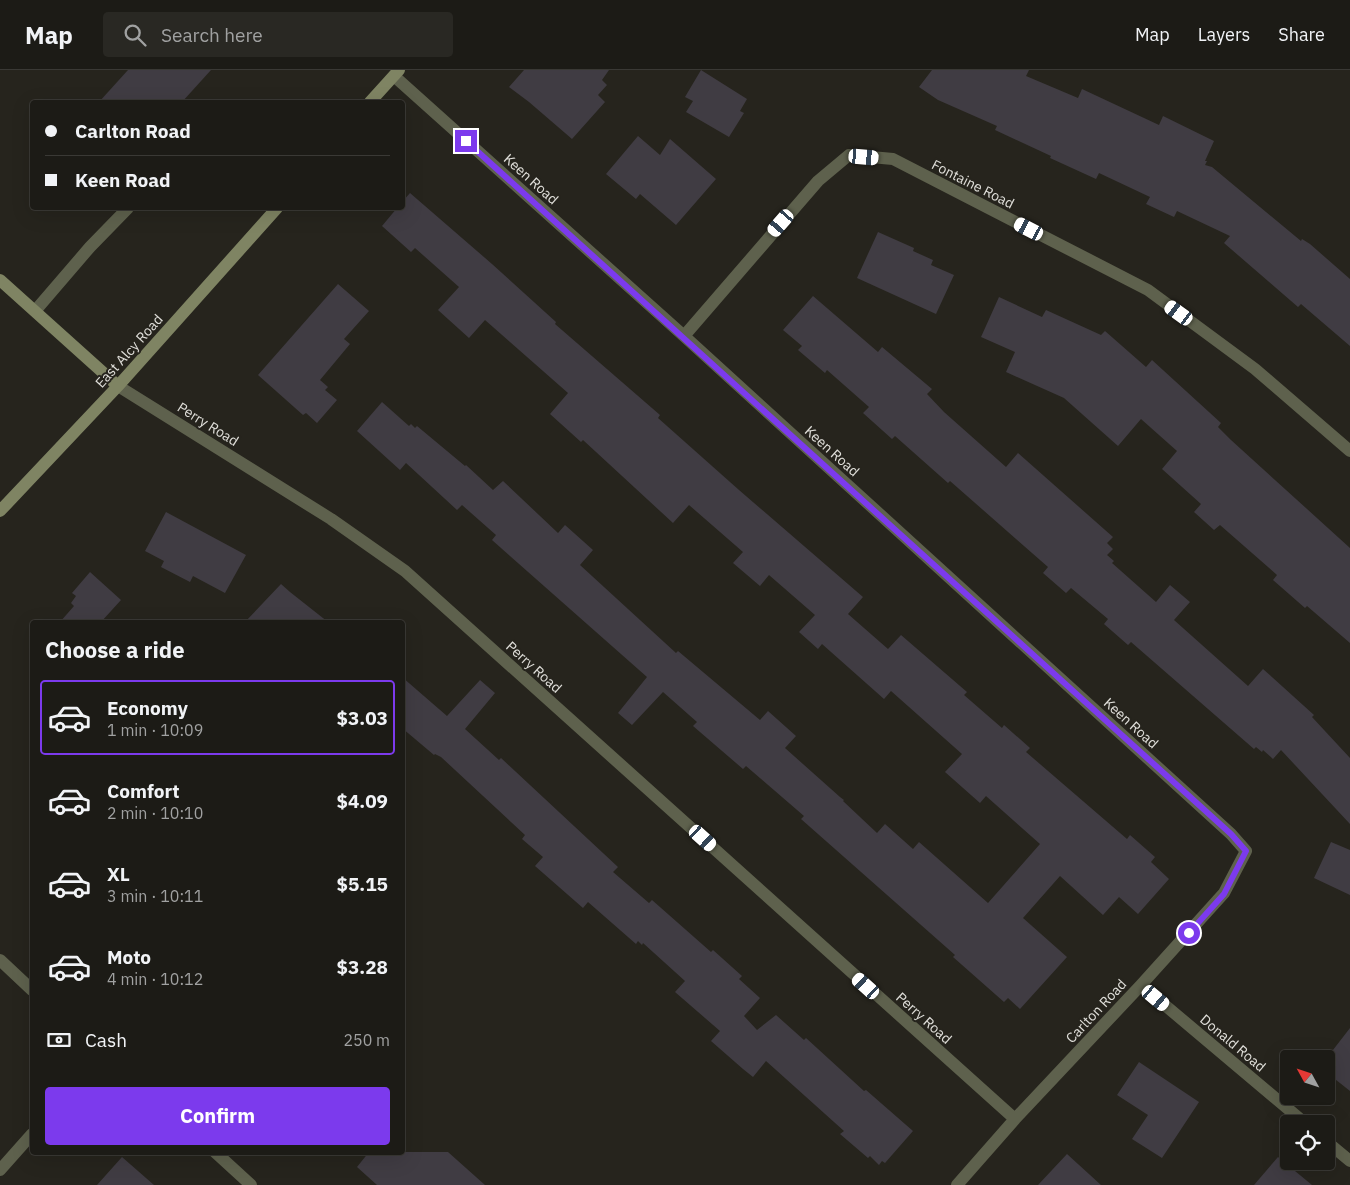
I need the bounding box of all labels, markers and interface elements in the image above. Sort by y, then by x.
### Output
search box [103,12,453,57]
text: Map [25,19,73,51]
icon: search [121,21,149,49]
text: Search here [161,23,263,47]
text: Map [1135,23,1170,46]
text: Layers [1198,23,1250,46]
text: Share [1278,23,1325,46]
text: Carlton Road [75,119,191,143]
route end [455,130,477,152]
car [848,148,879,166]
street label: Keen Road [500,150,562,208]
street label: Fontaine Road [929,155,1017,213]
text: Keen Road [75,168,171,192]
car [765,207,796,239]
car [1012,216,1045,242]
car [1162,298,1195,328]
street label: East Alcy Road [91,310,167,392]
street label: Perry Road [174,398,242,450]
street label: Keen Road [801,422,863,480]
text: Choose a ride [45,635,185,664]
street label: Perry Road [502,637,566,697]
street label: Keen Road [1100,694,1162,752]
icon: car [47,695,92,740]
text: Economy [107,696,188,720]
text: $3.03 [336,706,388,730]
text: 1 min · 10:09 [107,720,203,740]
icon: car [47,778,92,823]
text: Comfort [107,779,180,803]
text: $4.09 [336,789,388,813]
text: 2 min · 10:10 [107,803,203,823]
car [686,822,719,854]
icon: car [47,861,92,906]
text: XL [107,862,130,886]
text: $5.15 [336,872,388,896]
text: 3 min · 10:11 [107,886,203,906]
route start [1178,922,1200,944]
icon: car [47,944,92,989]
text: Moto [107,945,151,969]
text: $3.28 [336,955,388,979]
text: 4 min · 10:12 [107,969,203,989]
car [849,970,882,1002]
street label: Carlton Road [1062,975,1130,1047]
car [1139,983,1172,1013]
street label: Perry Road [892,988,956,1048]
street label: Donald Road [1197,1010,1269,1076]
icon: cash [45,1026,73,1054]
text: Cash [85,1028,127,1052]
text: 250 m [343,1030,390,1050]
north arrow [1280,1050,1335,1105]
map controls [1280,1050,1335,1170]
button: Confirm [45,1087,390,1145]
button: locate [1280,1115,1335,1170]

